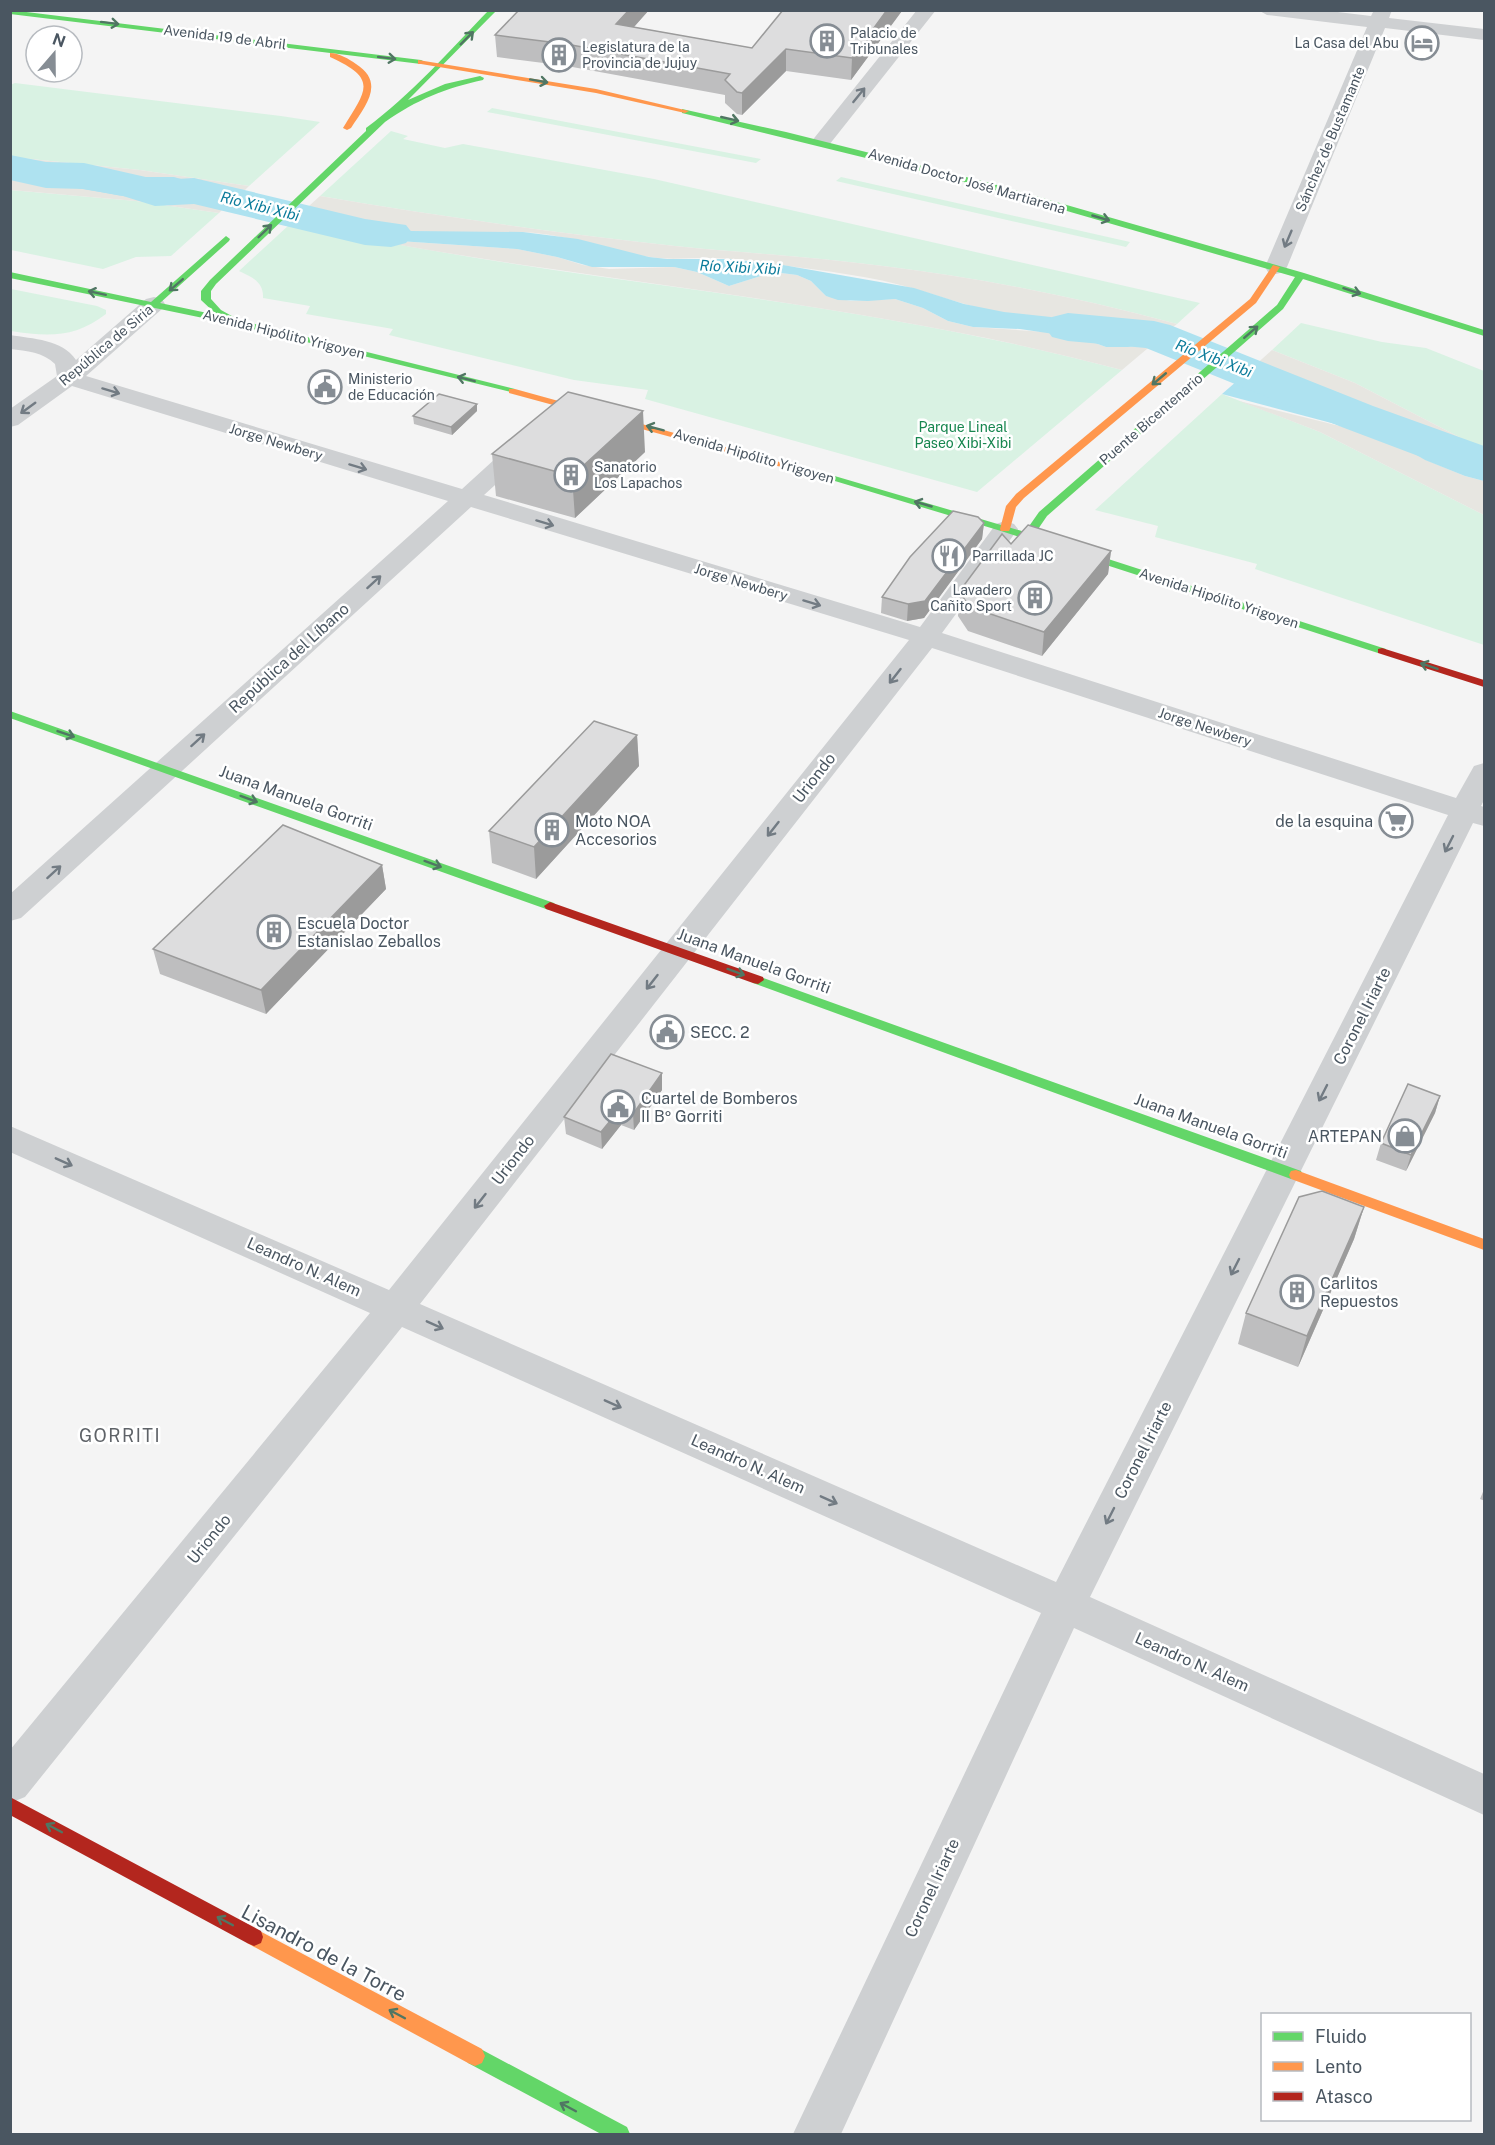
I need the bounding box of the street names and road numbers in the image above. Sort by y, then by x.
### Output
street label: Avenida 19 de Abril [163,22,287,52]
street label: Sánchez de Bustamante [1292,64,1368,214]
street label: Avenida Doctor José Martiarena [866,145,1068,217]
street label: República de Siria [56,301,156,389]
street label: Avenida Hipólito Yrigoyen [201,306,367,362]
street label: Puente Bicentenario [1096,370,1206,468]
street label: Jorge Newbery [227,420,325,464]
street label: Avenida Hipólito Yrigoyen [672,425,836,487]
street label: Jorge Newbery [692,560,790,604]
street label: Avenida Hipólito Yrigoyen [1137,565,1301,631]
street label: República del Líbano [225,599,353,717]
street label: Jorge Newbery [1156,704,1254,750]
street label: Uriondo [789,749,839,807]
street label: Juana Manuela Gorriti [217,761,375,835]
street label: Juana Manuela Gorriti [675,924,833,998]
street label: Coronel Iriarte [1329,964,1395,1068]
street label: Juana Manuela Gorriti [1132,1089,1290,1163]
street label: Uriondo [488,1131,538,1189]
street label: Leandro N. Alem [244,1233,364,1301]
street label: Coronel Iriarte [1110,1398,1176,1502]
street label: Leandro N. Alem [688,1430,808,1498]
street label: Uriondo [183,1510,235,1568]
street label: Leandro N. Alem [1132,1628,1252,1696]
street label: Coronel Iriarte [901,1836,963,1940]
street label: Lisandro de la Torre [237,1899,411,2007]

